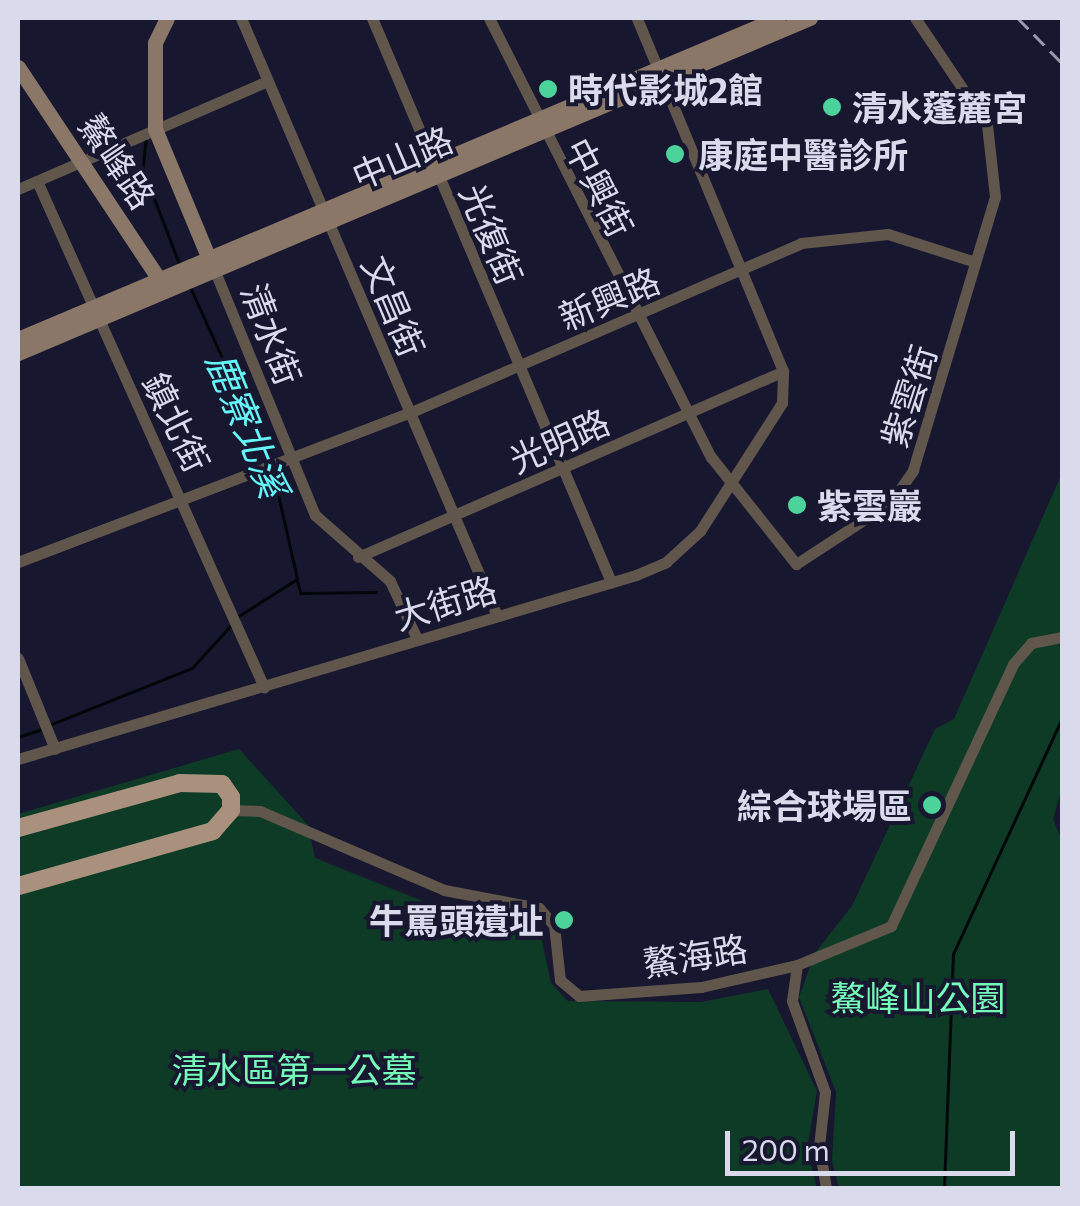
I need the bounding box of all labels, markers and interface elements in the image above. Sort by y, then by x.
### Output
place label: 時代影城2館 [568,68,763,110]
marker: 時代影城2館 [537,78,559,100]
place label: 清水蓬麓宮 [852,86,1027,128]
marker: 清水蓬麓宮 [821,96,843,118]
street label: 鰲峰路 [71,106,165,216]
street label: 中山路 [345,117,459,197]
street label: 中興街 [557,131,643,243]
place label: 康庭中醫診所 [698,133,908,175]
marker: 康庭中醫診所 [662,141,688,167]
street label: 光復街 [452,177,532,291]
street label: 文昌街 [354,249,434,363]
street label: 新興路 [552,258,666,338]
street label: 清水街 [234,277,310,391]
street label: 紫雲街 [872,340,944,452]
water label: 鹿寮北溪 [198,345,298,503]
street label: 鎮北街 [135,366,219,478]
street label: 光明路 [502,399,616,481]
place label: 紫雲巖 [817,484,922,526]
marker: 紫雲巖 [786,494,808,516]
street label: 大街路 [389,567,501,637]
place label: 綜合球場區 [737,784,912,826]
marker: 綜合球場區 [921,794,943,816]
place label: 牛罵頭遺址 [369,899,544,941]
marker: 牛罵頭遺址 [553,909,575,931]
street label: 鰲海路 [640,926,750,984]
park label: 鰲峰山公園 [831,976,1005,1018]
park label: 清水區第一公墓 [172,1048,416,1090]
scale bar [730,1111,1020,1173]
text: 200 m [742,1130,830,1167]

